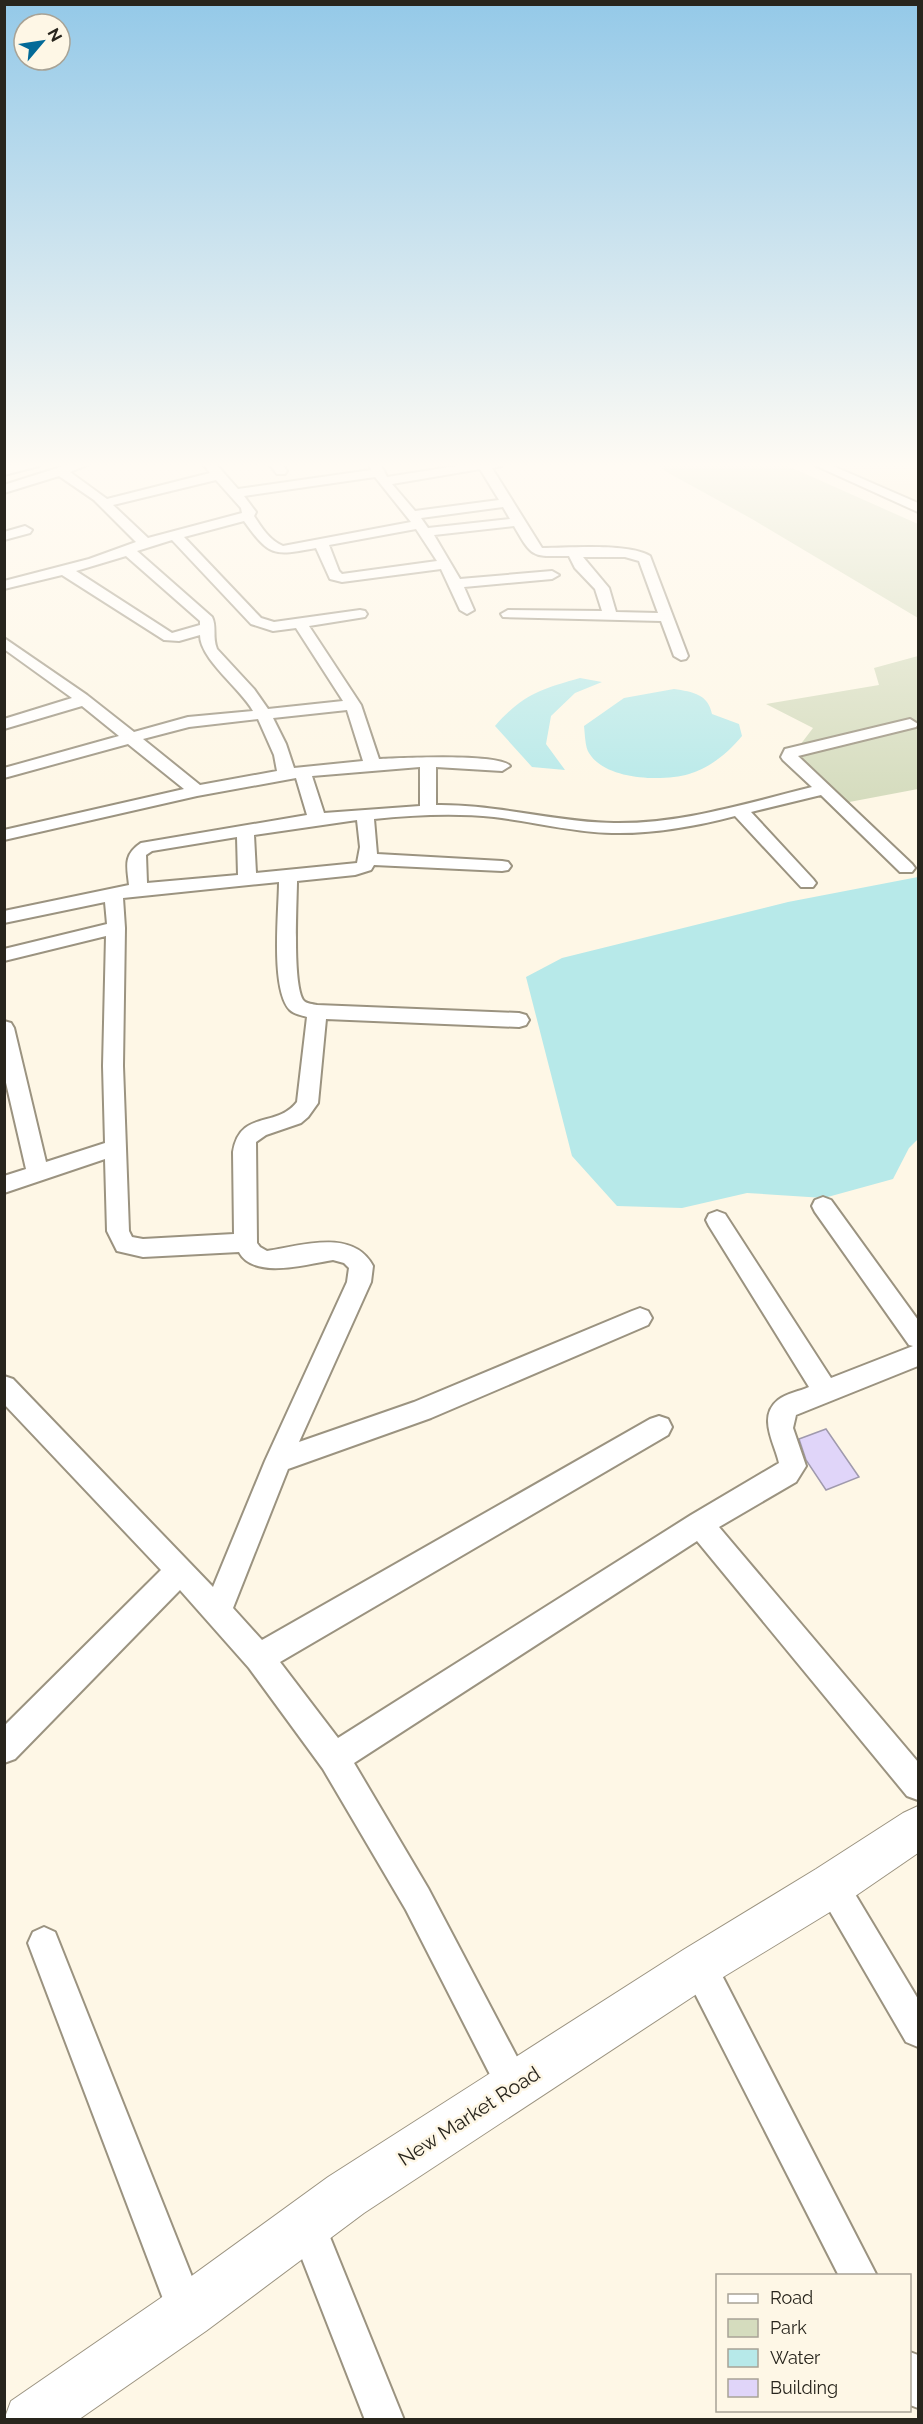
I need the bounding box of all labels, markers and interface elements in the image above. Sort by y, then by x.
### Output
north arrow [12,12,72,72]
text: N [43,25,66,45]
street label: New Market Road [394,2061,544,2171]
legend [716,2274,911,2412]
text: Road [770,2287,813,2308]
text: Park [770,2317,807,2338]
text: Water [770,2347,821,2368]
text: Building [770,2377,838,2398]

